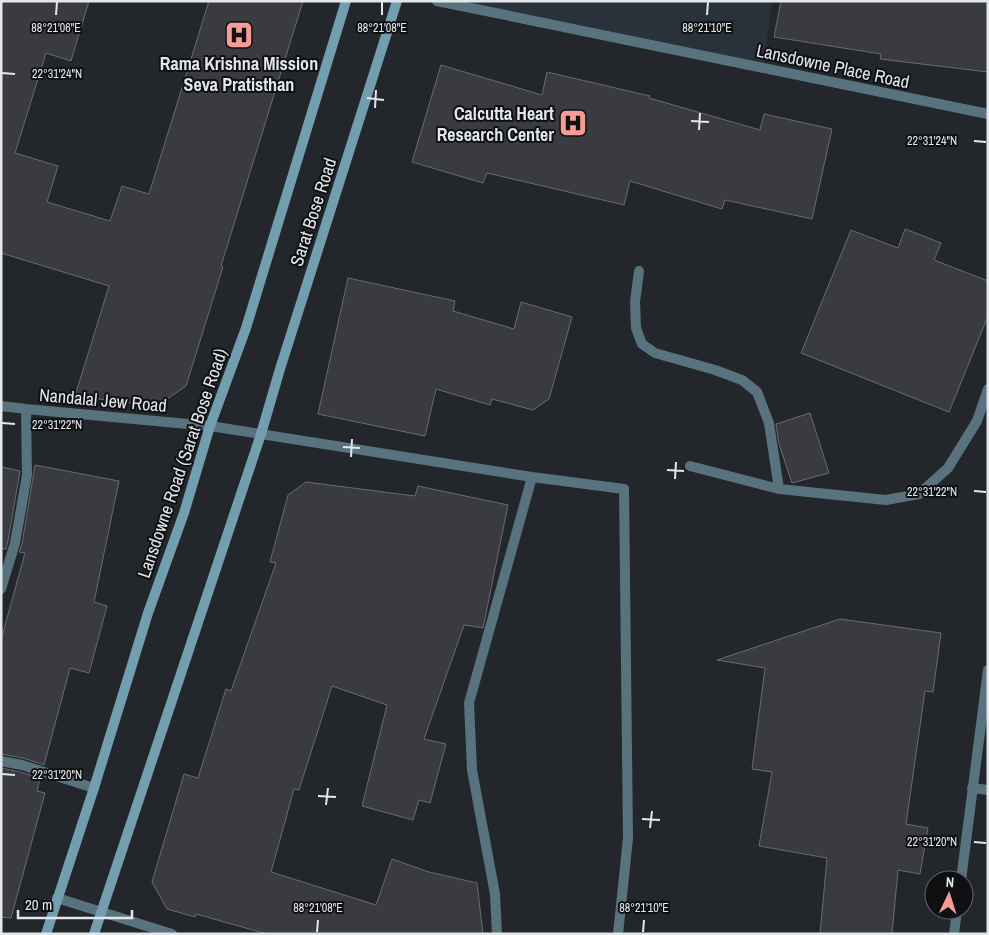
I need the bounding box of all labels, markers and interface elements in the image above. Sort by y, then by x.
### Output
text: 88°21'06"E [31,20,81,36]
hospital icon: Rama Krishna Mission Seva Pratisthan [224,20,254,50]
text: 88°21'08"E [357,20,407,36]
text: 88°21'10"E [682,20,732,36]
street label: Lansdowne Place Road [754,38,912,94]
place label: Rama Krishna Mission Seva Pratisthan [160,51,318,97]
text: 22°31'24"N [32,66,82,82]
place label: Calcutta Heart Research Center [437,101,554,147]
hospital icon: Calcutta Heart Research Center [558,108,588,138]
text: 22°31'24"N [907,133,957,149]
street label: Sarat Bose Road [284,155,342,269]
street label: Lansdowne Road (Sarat Bose Road) [131,345,233,581]
street label: Nandalal Jew Road [38,382,168,418]
text: 22°31'22"N [32,417,82,433]
text: 22°31'22"N [907,484,957,500]
text: 22°31'20"N [32,767,82,783]
text: 22°31'20"N [907,834,957,850]
north arrow [924,870,974,920]
text: N [945,873,955,891]
scale bar [18,888,131,920]
text: 20 m [25,894,52,915]
text: 88°21'08"E [293,900,343,916]
text: 88°21'10"E [619,900,669,916]

